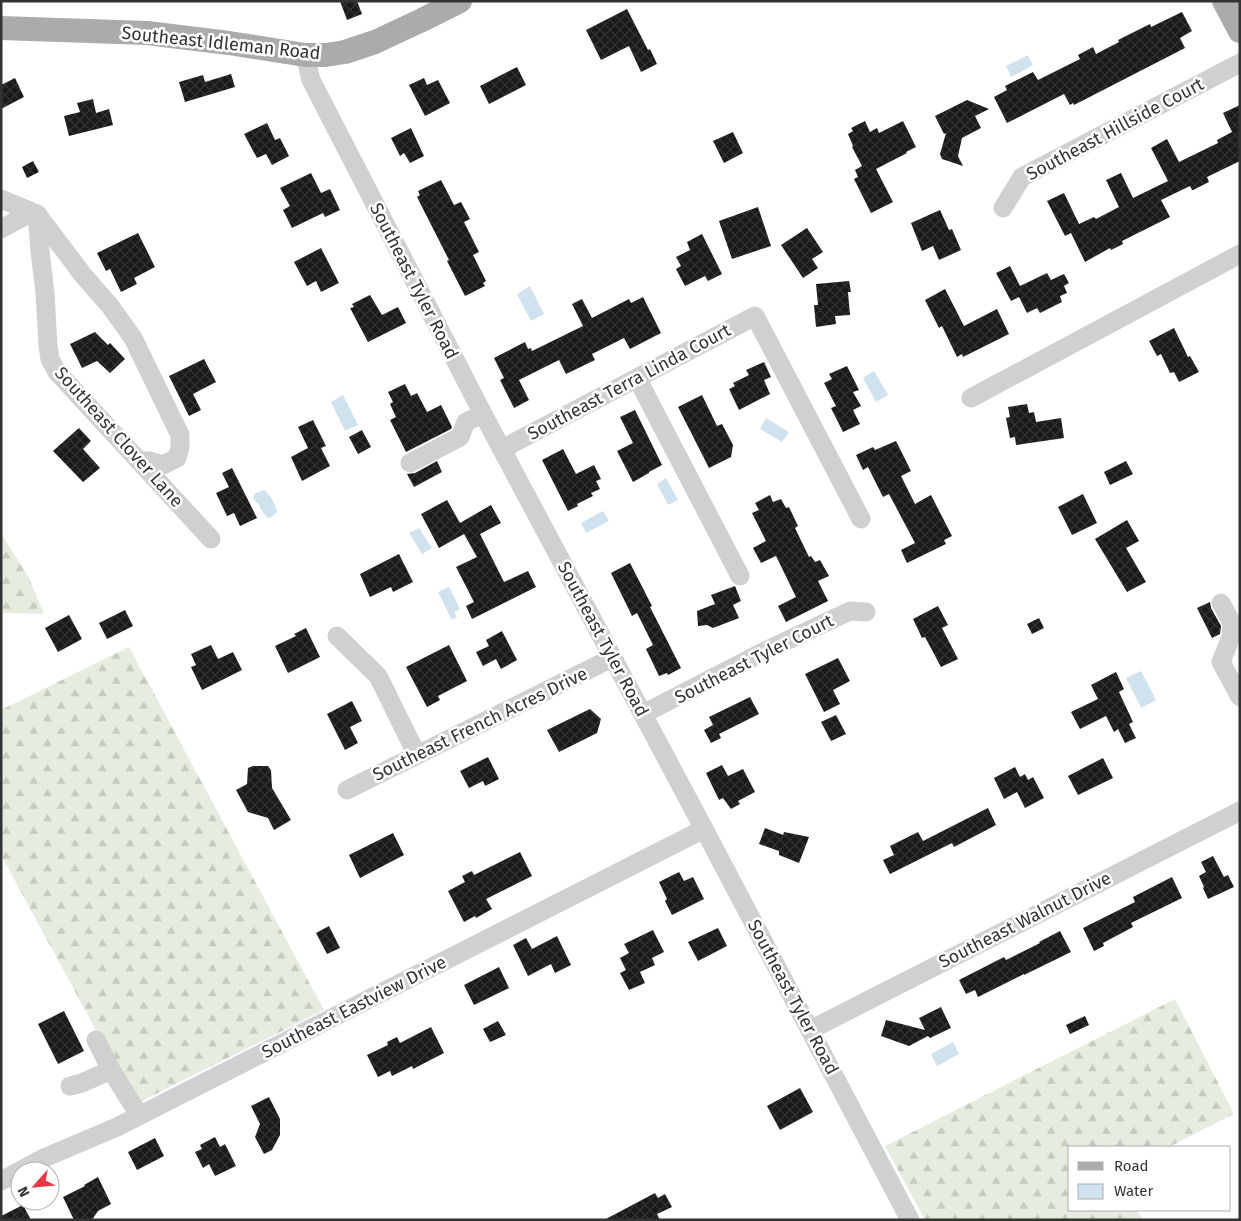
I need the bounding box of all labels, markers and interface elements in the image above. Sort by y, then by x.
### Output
street label: Southeast Idleman Road [120,22,322,64]
street label: Southeast Hillside Court [1023,73,1208,185]
street label: Southeast Tyler Road [365,199,463,363]
street label: Southeast Terra Linda Court [524,319,735,445]
street label: Southeast Clover Lane [50,362,188,512]
street label: Southeast Tyler Road [553,558,653,720]
street label: Southeast Tyler Court [671,609,837,709]
street label: Southeast French Acres Drive [369,662,591,786]
street label: Southeast Walnut Drive [935,867,1115,973]
street label: Southeast Tyler Road [743,916,843,1078]
street label: Southeast Eastview Drive [258,951,450,1063]
legend [1068,1146,1231,1211]
text: Road [1114,1157,1149,1175]
north arrow [10,1161,60,1211]
text: Water [1114,1182,1153,1200]
text: N [14,1184,34,1200]

